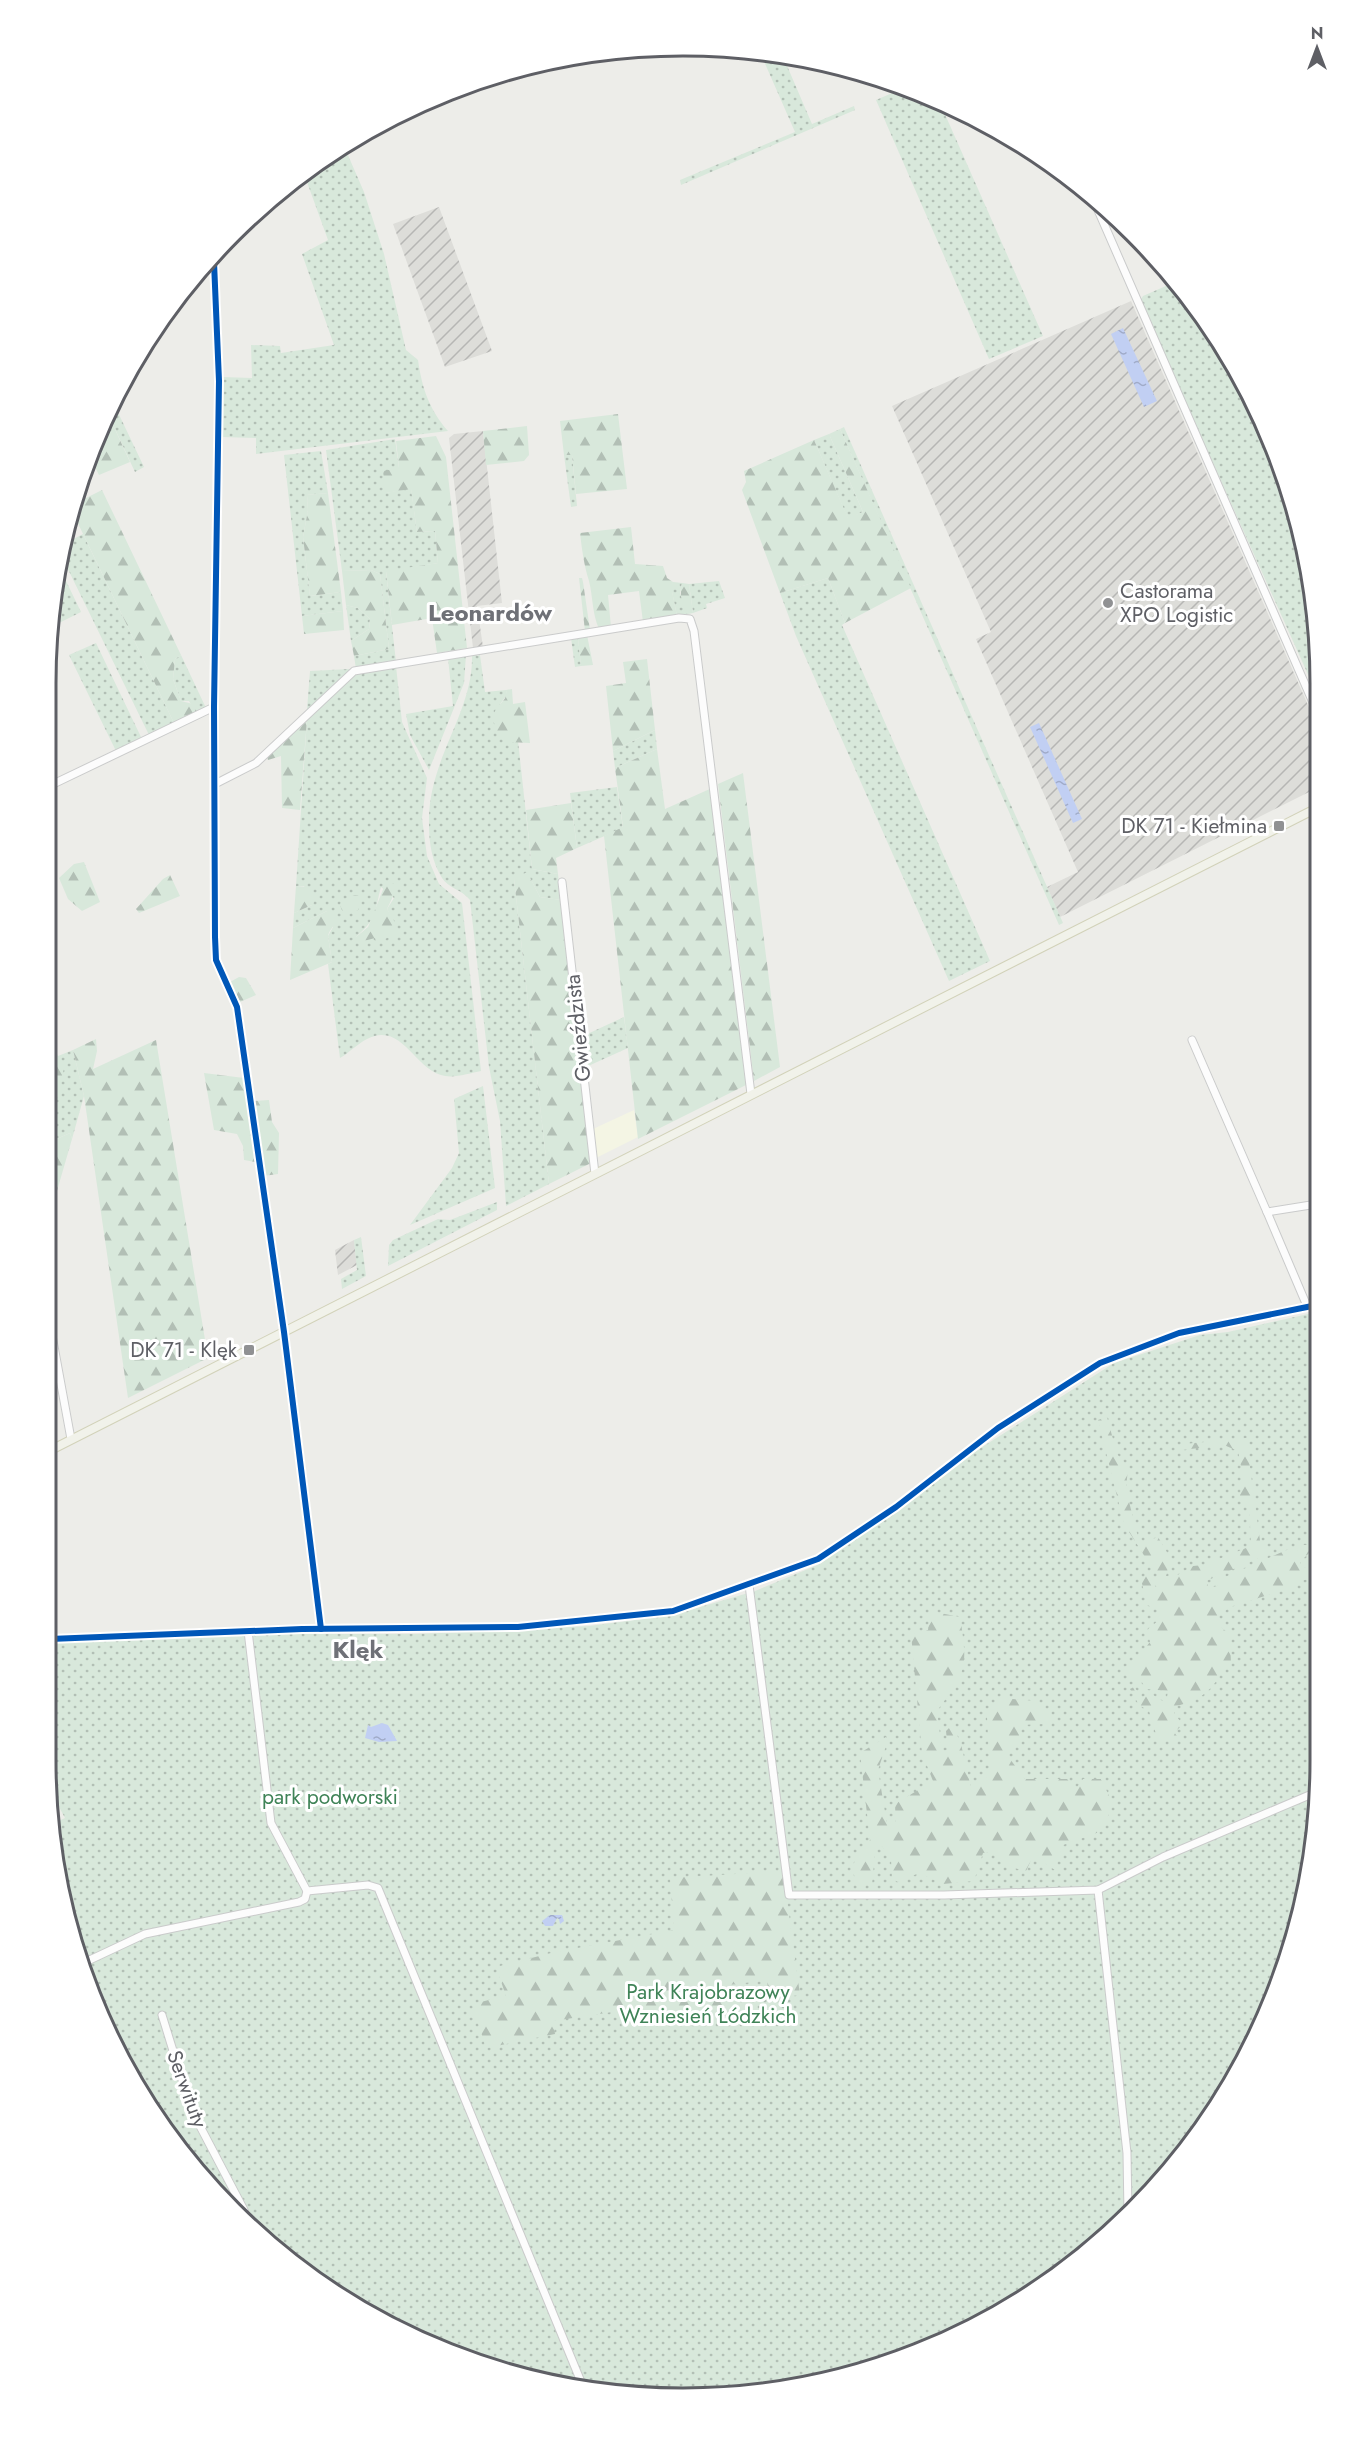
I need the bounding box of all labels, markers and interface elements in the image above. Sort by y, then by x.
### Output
north arrow [1287,18,1347,78]
text: N [1311,22,1323,45]
place label: Castorama XPO Logistic [1120,576,1233,630]
district label: Leonardów [428,595,553,630]
marker: Castorama XPO Logistic [1101,596,1115,610]
place label: DK 71 - Kiełmina [1121,811,1267,841]
marker: DK 71 - Kiełmina [1272,819,1286,833]
street label: Gwieździsta [557,973,599,1083]
place label: DK 71 - Klęk [130,1335,238,1365]
marker: DK 71 - Klęk [242,1343,256,1357]
district label: Klęk [333,1632,384,1667]
park label: park podworski [262,1782,398,1812]
park label: Park Krajobrazowy Wzniesień Łódzkich [619,1977,797,2031]
street label: Serwituty [159,2046,215,2133]

